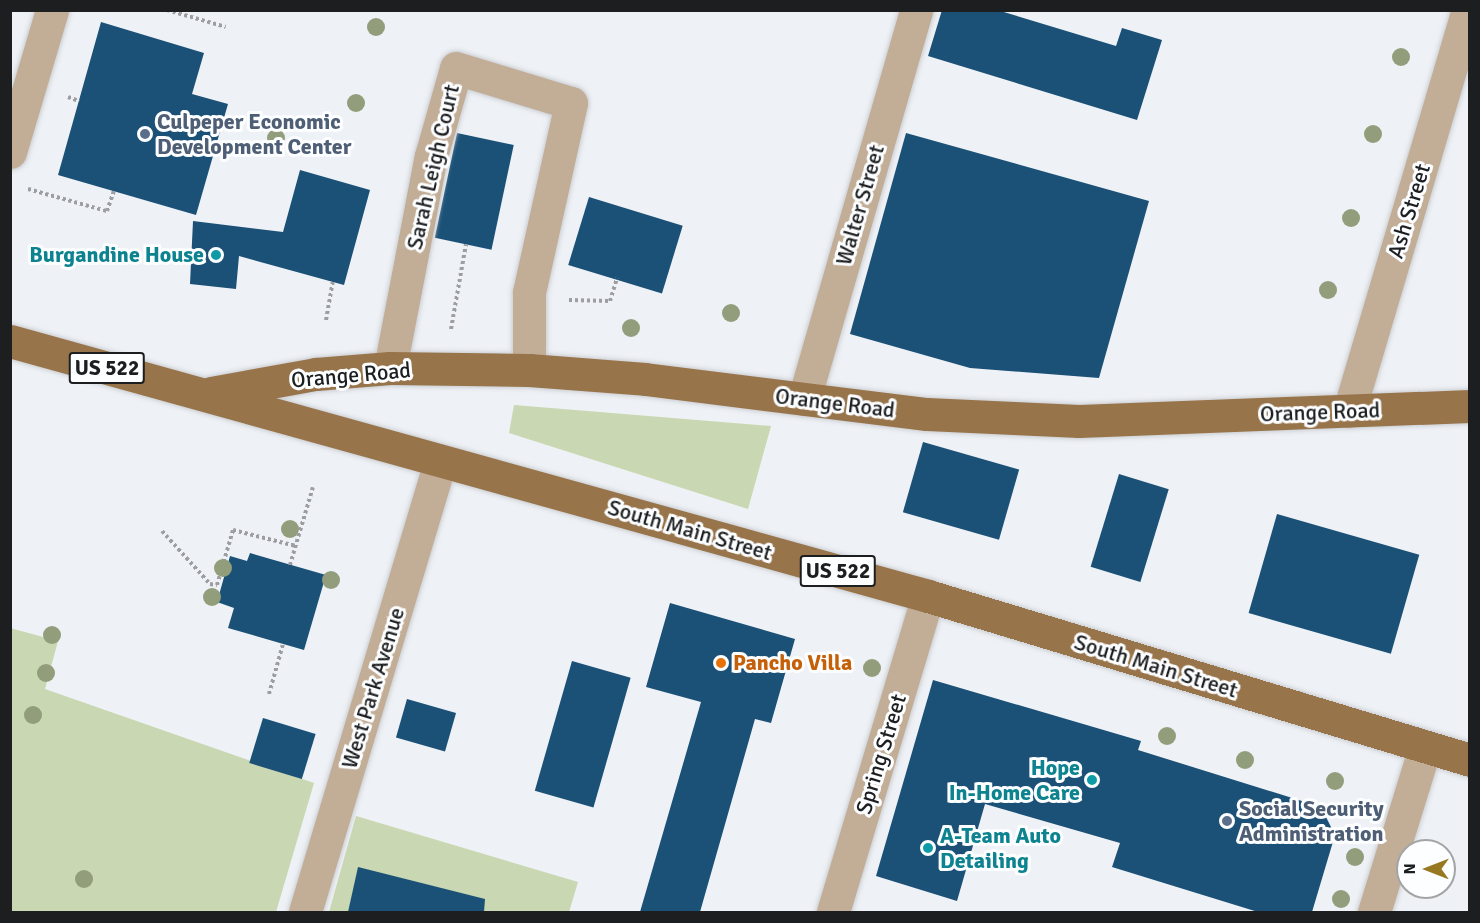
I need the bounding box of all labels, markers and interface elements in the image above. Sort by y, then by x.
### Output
street label: Sarah Leigh Court [401,82,465,252]
place label: Culpeper Economic Development Center [157,108,351,160]
marker: Culpeper Economic Development Center [138,127,152,141]
street label: Walter Street [830,142,890,268]
street label: Ash Street [1382,161,1436,261]
place label: Burgandine House [29,242,204,268]
marker: Burgandine House [209,248,223,262]
road number: US 522 [68,350,146,386]
street label: Orange Road [290,357,412,393]
street label: Orange Road [774,383,896,423]
street label: Orange Road [1260,397,1380,427]
street label: South Main Street [605,494,775,566]
road number: US 522 [799,553,877,589]
street label: West Park Avenue [336,604,410,772]
street label: South Main Street [1071,629,1241,703]
place label: Pancho Villa [733,650,852,676]
marker: Pancho Villa [714,656,728,670]
street label: Spring Street [850,691,912,817]
place label: Hope In-Home Care [949,754,1080,806]
marker: Hope In-Home Care [1085,773,1099,787]
place label: Social Security Administration [1239,795,1384,846]
marker: Social Security Administration [1220,814,1234,828]
place label: A-Team Auto Detailing [940,822,1061,873]
north arrow [1396,839,1456,899]
marker: A-Team Auto Detailing [921,841,935,855]
text: N [1400,863,1420,875]

